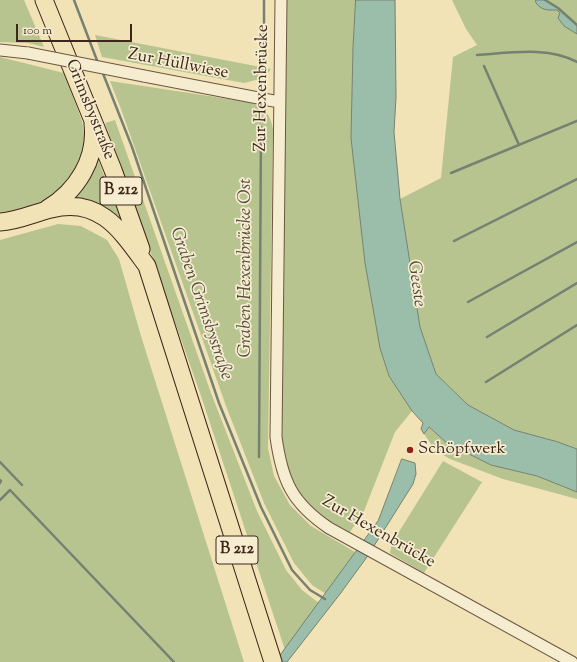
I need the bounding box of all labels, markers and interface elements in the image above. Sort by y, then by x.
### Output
scale bar [18,16,134,42]
text: 100 m [23,22,52,40]
street label: Zur Hexenbrücke [252,24,274,152]
street label: Zur Hüllwiese [126,45,230,85]
street label: Grimsbystraße [60,57,118,163]
road number: B 212 [100,177,142,205]
water label: Graben Hexenbrücke Ost [236,178,258,358]
water label: Graben Grimsbystraße [164,225,236,383]
water label: Geeste [401,260,429,308]
place label: Schöpfwerk [418,440,506,460]
marker: Schöpfwerk [405,445,415,455]
street label: Zur Hexenbrücke [318,492,438,574]
road number: B 212 [216,536,258,564]

